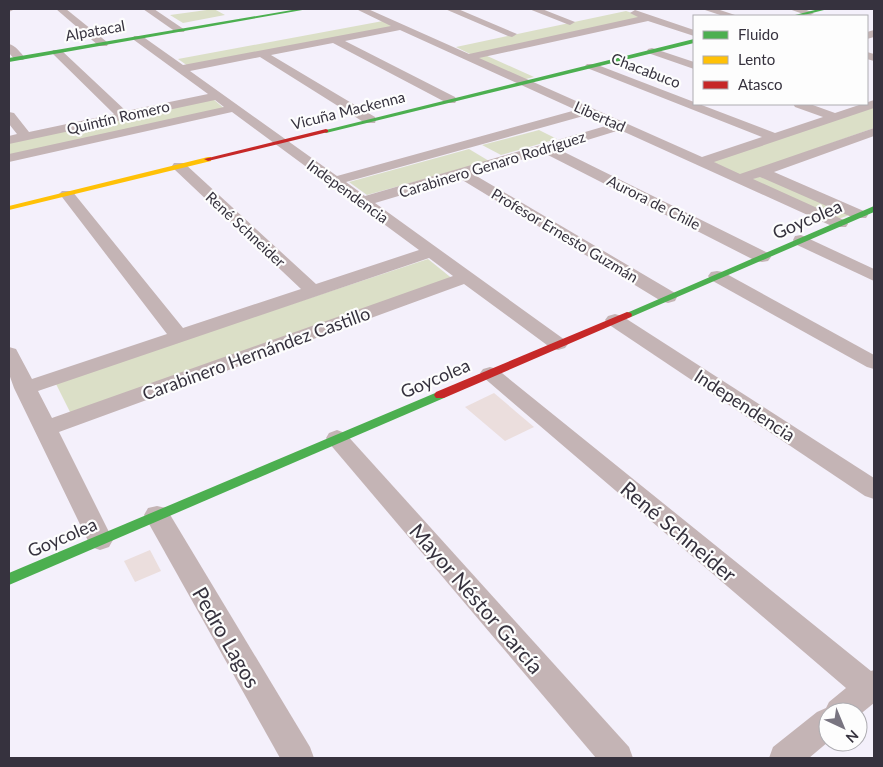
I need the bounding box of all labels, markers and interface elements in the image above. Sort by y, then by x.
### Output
legend [693,15,868,105]
street label: Alpatacal [64,16,126,44]
text: Fluido [738,25,779,43]
street label: Chacabuco [609,49,683,91]
text: Lento [738,50,775,68]
text: Atasco [738,75,783,93]
street label: Vicuña Mackenna [289,87,407,133]
street label: Quintín Romero [65,96,171,138]
street label: Libertad [572,97,628,135]
street label: Carabinero Genaro Rodríguez [397,127,588,201]
street label: Independencia [304,155,392,227]
street label: Aurora de Chile [604,171,704,233]
street label: Profesor Ernesto Guzmán [488,184,642,286]
street label: René Schneider [202,188,290,271]
street label: Goycolea [769,195,845,243]
street label: Carabinero Hernández Castillo [139,301,373,405]
street label: Goycolea [397,354,473,402]
street label: Independencia [691,364,799,446]
street label: René Schneider [616,475,742,587]
street label: Goycolea [24,513,100,561]
street label: Mayor Néstor García [405,518,549,678]
street label: Pedro Lagos [188,582,266,692]
north arrow [818,702,868,752]
text: N [843,727,862,747]

